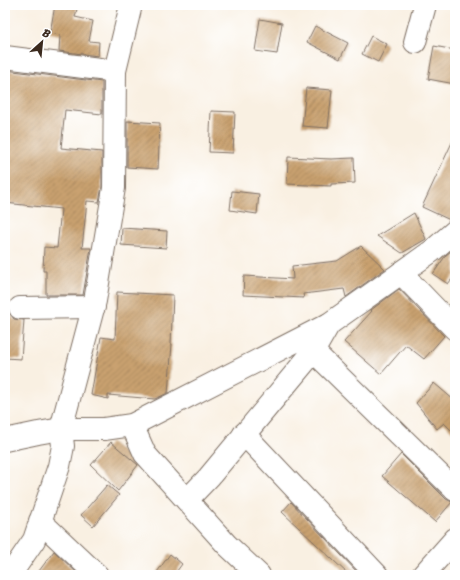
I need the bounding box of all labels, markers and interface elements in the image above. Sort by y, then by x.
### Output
north arrow [22,22,62,62]
text: B [39,23,54,44]

